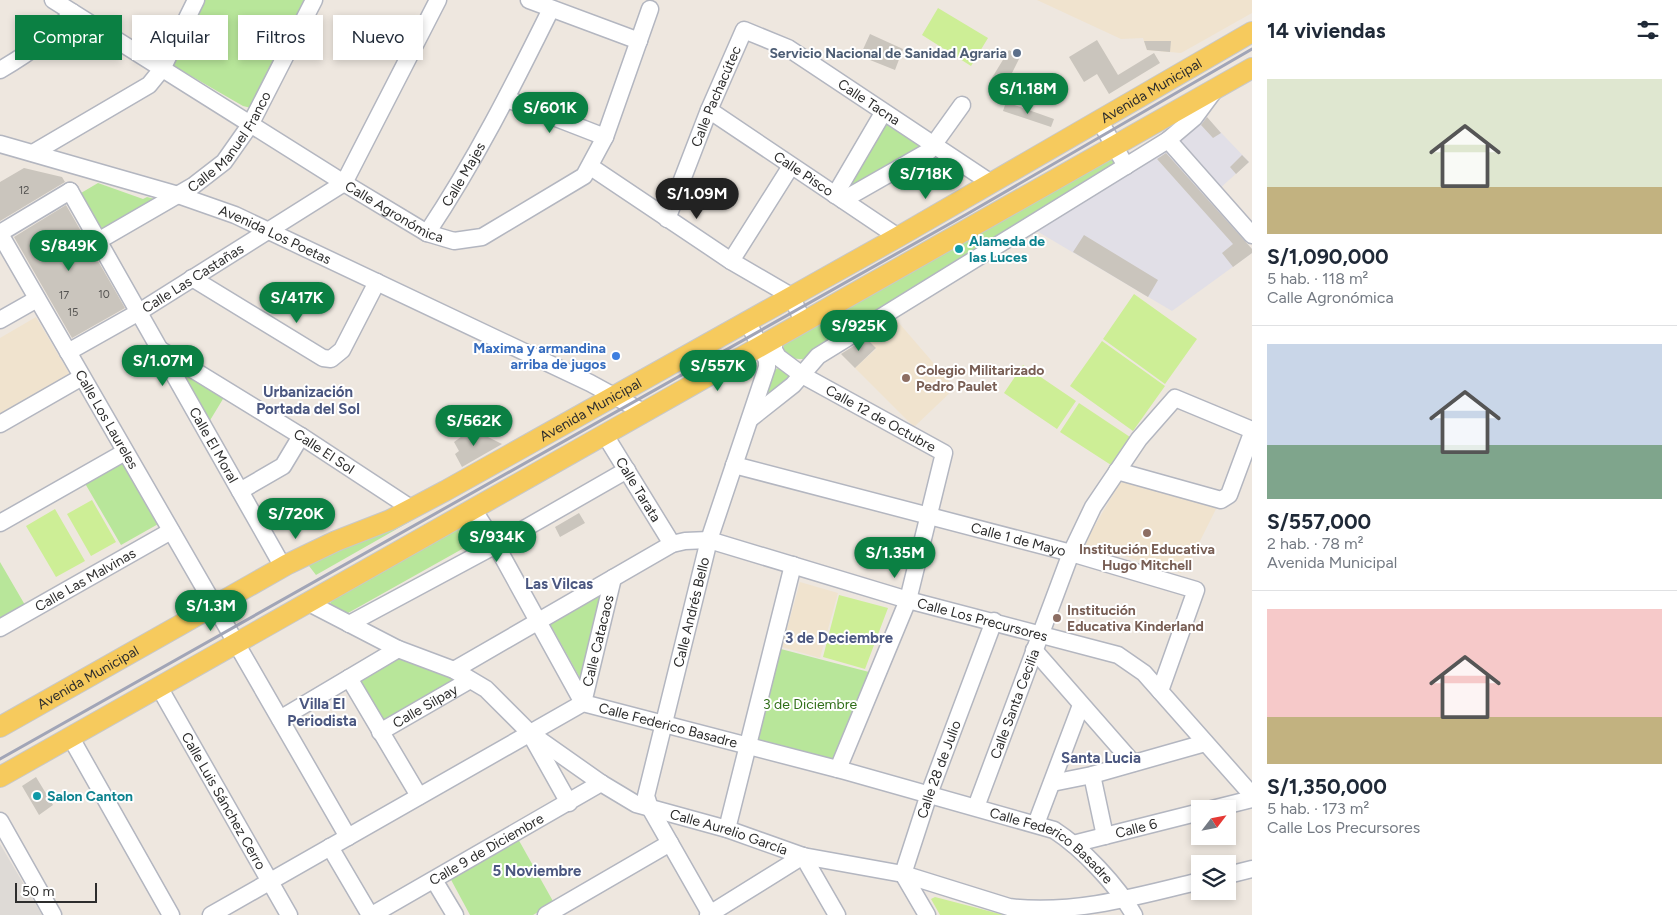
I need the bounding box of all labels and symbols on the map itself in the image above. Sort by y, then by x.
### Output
street label: Calle Pachacútec [688,43,745,149]
place label: Servicio Nacional de Sanidad Agraria [769,45,1007,62]
marker: Servicio Nacional de Sanidad Agraria [1011,47,1023,59]
street label: Avenida Municipal [1098,55,1205,127]
pin: S/1.18M [982,72,1074,115]
street label: Calle Tacna [834,76,903,129]
street label: Calle Manuel Franco [184,88,275,196]
pin: S/601K [509,92,591,134]
street label: Calle Majes [438,140,489,210]
street label: Calle Pisco [770,148,836,200]
pin: S/718K [885,158,967,200]
street label: Calle Agronómica [342,178,445,246]
pin: S/1.09M [651,178,743,220]
house number: 12 [19,184,29,197]
street label: Avenida Los Poetas [216,202,334,268]
pin: S/849K [28,230,110,272]
place label: Alameda de las Luces [969,233,1045,266]
street label: Calle Las Castañas [139,240,247,317]
marker: Alameda de las Luces [953,243,965,255]
pin: S/417K [256,282,338,324]
house number: 10 [98,288,110,301]
house number: 17 [59,289,69,302]
house number: 15 [68,306,78,319]
pin: S/925K [818,310,900,352]
place label: Maxima y armandina arriba de jugos [473,340,606,373]
pin: S/1.07M [117,344,209,387]
marker: Maxima y armandina arriba de jugos [610,350,622,362]
pin: S/557K [677,350,759,392]
place label: Colegio Militarizado Pedro Paulet [916,362,1044,395]
street label: Calle Los Laureles [71,367,142,472]
marker: Colegio Militarizado Pedro Paulet [900,372,912,384]
street label: Avenida Municipal [537,375,645,445]
street label: Calle 12 de Octubre [823,382,939,456]
district label: Urbanización Portada del Sol [256,383,360,418]
street label: Calle El Moral [185,404,242,486]
pin: S/562K [433,404,515,447]
street label: Calle El Sol [290,426,357,478]
street label: Calle Tarata [612,454,664,525]
pin: S/720K [255,498,337,540]
street label: Calle 1 de Mayo [969,519,1068,560]
pin: S/934K [456,520,538,563]
marker: Institución Educativa Hugo Mitchell [1141,527,1153,539]
pin: S/1.35M [849,536,941,579]
place label: Institución Educativa Hugo Mitchell [1079,541,1215,574]
street label: Calle Las Malvinas [32,545,139,615]
street label: Calle Andrés Bello [670,556,713,669]
district label: Las Vilcas [525,575,593,593]
pin: S/1.3M [170,590,252,632]
street label: Calle Catacaos [579,593,618,688]
street label: Calle Los Precursores [915,595,1049,645]
place label: Institución Educativa Kinderland [1067,602,1204,635]
marker: Institución Educativa Kinderland [1051,612,1063,624]
district label: 3 de Deciembre [785,629,894,647]
street label: Avenida Municipal [34,642,142,713]
street label: Calle Santa Cecilia [987,647,1043,761]
street label: Calle Silpay [390,681,461,732]
district label: Villa El Periodista [287,695,357,730]
park label: 3 de Diciembre [763,696,857,713]
street label: Calle Federico Basadre [597,699,739,752]
street label: Calle 28 de Julio [914,718,965,821]
street label: Calle Luis Sánchez Cerro [178,729,269,873]
district label: Santa Lucia [1061,749,1141,767]
place label: Salon Canton [47,788,133,805]
marker: Salon Canton [31,790,43,802]
north arrow [1191,800,1236,845]
street label: Calle Federico Basadre [988,804,1116,888]
street label: Calle Aurelio García [668,806,790,859]
street label: Calle 9 de Diciembre [426,810,547,889]
street label: Calle 6 [1113,815,1159,842]
district label: 5 Noviembre [493,862,582,880]
scale bar [15,880,98,903]

